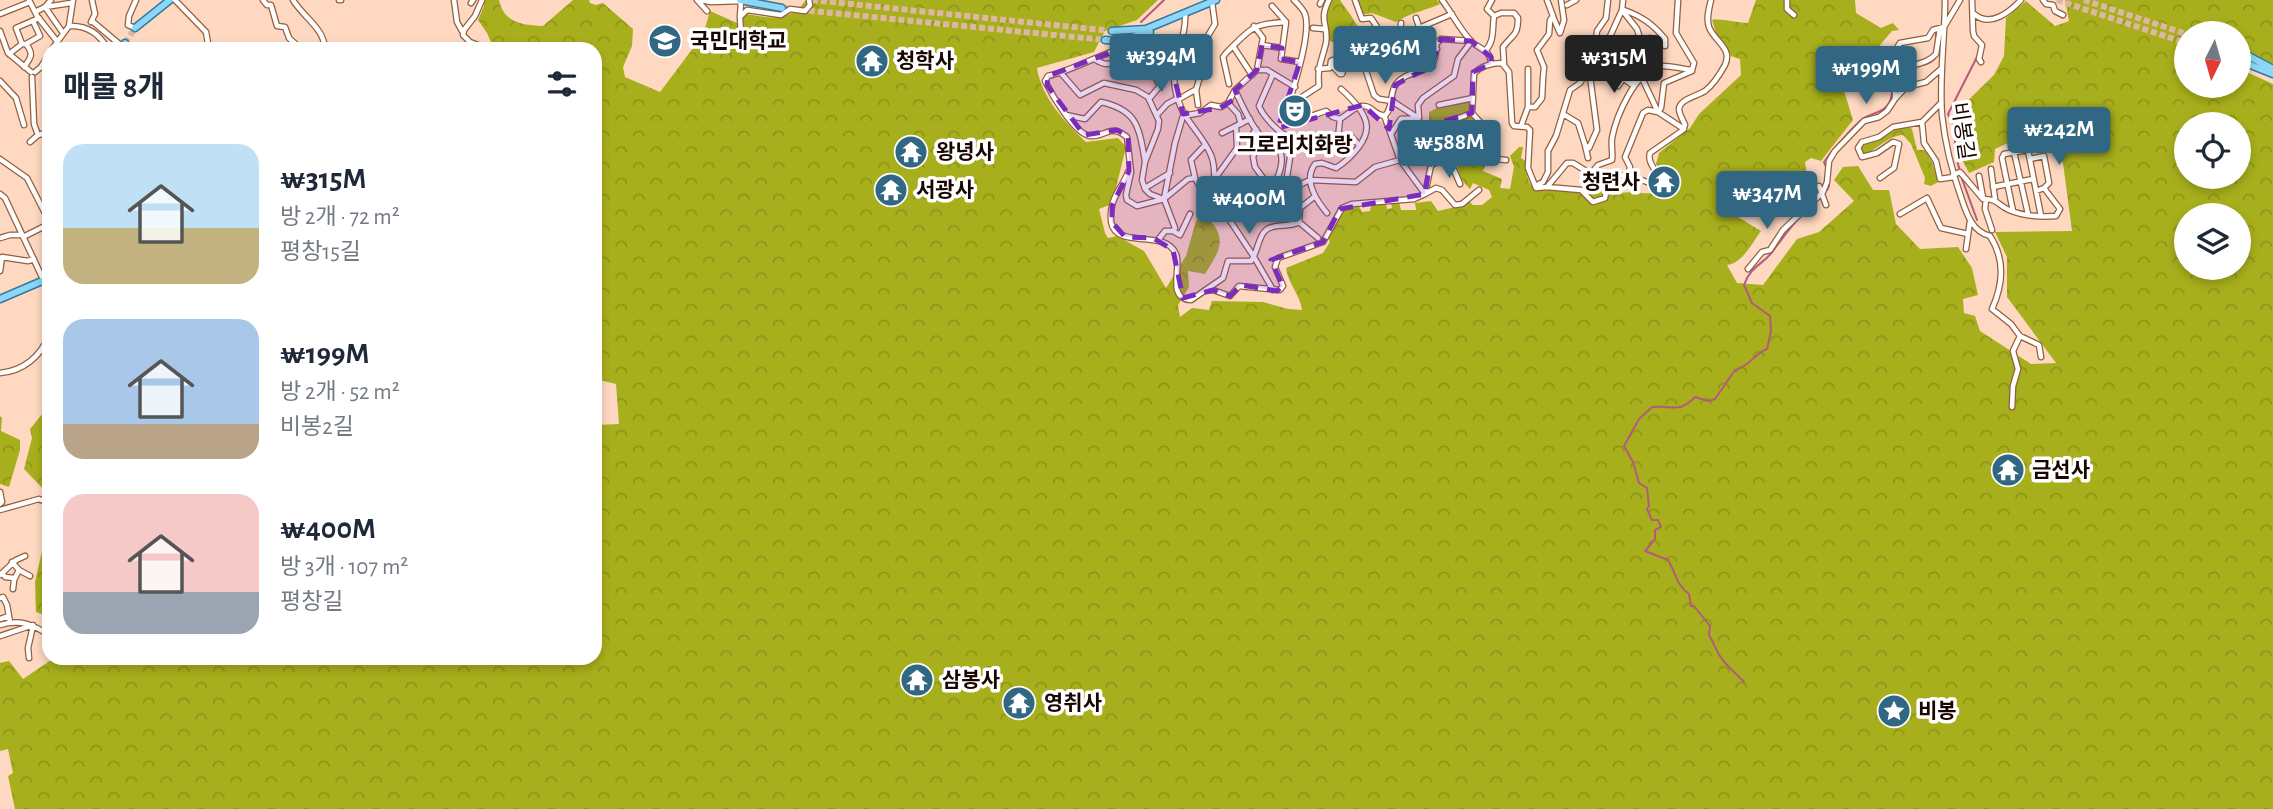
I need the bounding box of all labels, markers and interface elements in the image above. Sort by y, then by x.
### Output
north arrow [2174,21,2250,98]
map controls [2174,21,2251,280]
school or university icon: 국민대학교 [646,22,684,60]
pin: ₩296M [1336,27,1434,86]
place label: 국민대학교 [690,30,787,52]
pin: ₩394M [1112,34,1210,94]
pin: ₩315M [1565,36,1663,95]
text: ₩296M [1349,37,1421,60]
temple icon: 청학사 [853,42,891,80]
text: ₩394M [1126,45,1196,68]
text: ₩315M [1581,46,1647,69]
pin: ₩199M [1817,46,1915,106]
place label: 청학사 [896,50,954,72]
text: ₩199M [1832,57,1900,80]
icon: filters [543,65,581,103]
text: 매물 8개 [63,73,165,103]
theatre icon: 그로리치화랑 [1276,92,1314,130]
street label: 비봉길 [1948,101,1978,161]
pin: ₩242M [2010,108,2108,167]
button: locate [2174,112,2251,189]
text: ₩242M [2023,118,2095,141]
pin: ₩588M [1400,120,1498,180]
text: ₩588M [1414,131,1484,154]
temple icon: 왕녕사 [892,133,930,171]
place label: 그로리치화랑 [1237,134,1353,156]
place label: 왕녕사 [936,141,994,163]
temple icon: 청련사 [1645,163,1683,201]
text: ₩315M [280,164,366,194]
temple icon: 서광사 [872,171,910,209]
place label: 청련사 [1582,171,1640,193]
icon: home [119,172,203,256]
pin: ₩347M [1718,172,1816,231]
pin: ₩400M [1200,176,1298,236]
place label: 서광사 [916,179,974,201]
text: ₩347M [1732,182,1802,205]
text: ₩400M [1212,187,1286,210]
button: layers [2174,203,2251,280]
text: 방 2개 · 72 m² [280,206,400,229]
text: 평창15길 [280,241,361,264]
text: ₩199M [280,339,369,369]
icon: home [119,347,203,431]
text: 방 2개 · 52 m² [280,381,400,404]
text: 비봉2길 [280,416,354,439]
temple icon: 금선사 [1989,451,2027,489]
place label: 금선사 [2032,459,2090,481]
text: ₩400M [280,514,376,544]
icon: home [119,522,203,606]
text: 방 3개 · 107 m² [280,556,408,579]
text: 평창길 [280,591,343,614]
temple icon: 삼봉사 [898,661,936,699]
place label: 삼봉사 [942,669,1000,691]
temple icon: 영취사 [1000,684,1038,722]
place label: 영취사 [1044,692,1102,714]
place icon: 비봉 [1875,692,1913,730]
place label: 비봉 [1918,700,1957,722]

